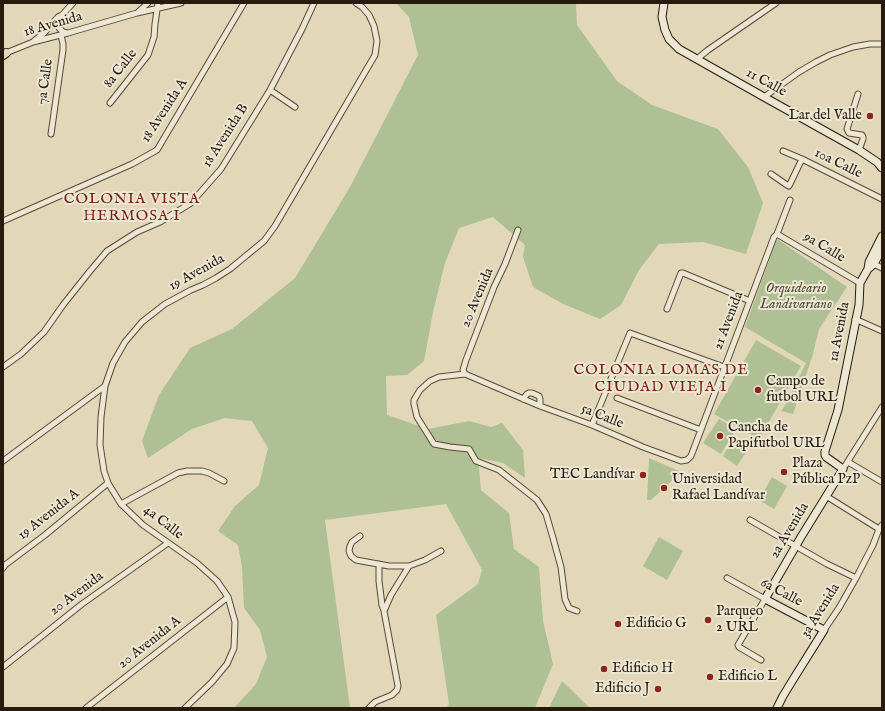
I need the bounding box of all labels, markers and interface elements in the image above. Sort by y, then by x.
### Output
street label: 18 Avenida [22,9,84,41]
street label: 8a Calle [101,46,141,92]
street label: 7a Calle [34,58,58,106]
street label: 11 Calle [743,65,789,101]
street label: 18 Avenida A [138,76,192,146]
street label: 18 Avenida B [199,101,253,171]
place label: Lar del Valle [789,108,862,124]
marker: Lar del Valle [865,111,875,121]
street label: 10a Calle [811,145,865,183]
district label: COLONIA VISTA HERMOSA I [64,191,200,226]
street label: 9a Calle [800,229,848,267]
street label: 19 Avenida [166,251,228,295]
street label: 20 Avenida [458,266,498,330]
park label: Orquideario Landivariano [760,281,832,314]
street label: 21 Avenida [710,289,748,353]
street label: 1a Avenida [826,301,854,363]
district label: COLONIA LOMAS DE CIUDAD VIEJA I [573,362,749,397]
place label: Campo de futbol URL [766,374,837,406]
marker: Campo de futbol URL [753,385,763,395]
street label: 5a Calle [578,401,626,433]
place label: Cancha de Papifutbol URL [728,420,825,452]
marker: Cancha de Papifutbol URL [715,431,725,441]
place label: Plaza Pública PzP [792,456,860,488]
place label: TEC Landívar [550,467,635,483]
marker: Plaza Pública PzP [779,467,789,477]
marker: TEC Landívar [638,470,648,480]
place label: Universidad Rafael Landívar [672,472,765,504]
marker: Universidad Rafael Landívar [659,483,669,493]
street label: 19 Avenida A [15,486,83,544]
street label: 2a Avenida [767,500,813,562]
street label: 4a Calle [140,502,186,544]
street label: 20 Avenida [47,568,107,620]
street label: 6a Calle [757,575,805,611]
street label: 3a Avenida [798,581,844,641]
place label: Parqueo 2 URL [716,604,763,636]
street label: 20 Avenida A [115,613,185,673]
marker: Parqueo 2 URL [703,615,713,625]
place label: Edificio G [626,616,686,632]
marker: Edificio G [613,619,623,629]
place label: Edificio H [612,661,673,677]
marker: Edificio H [599,664,609,674]
place label: Edificio L [718,669,777,685]
marker: Edificio L [705,672,715,682]
place label: Edificio J [595,681,650,697]
marker: Edificio J [653,684,663,694]

